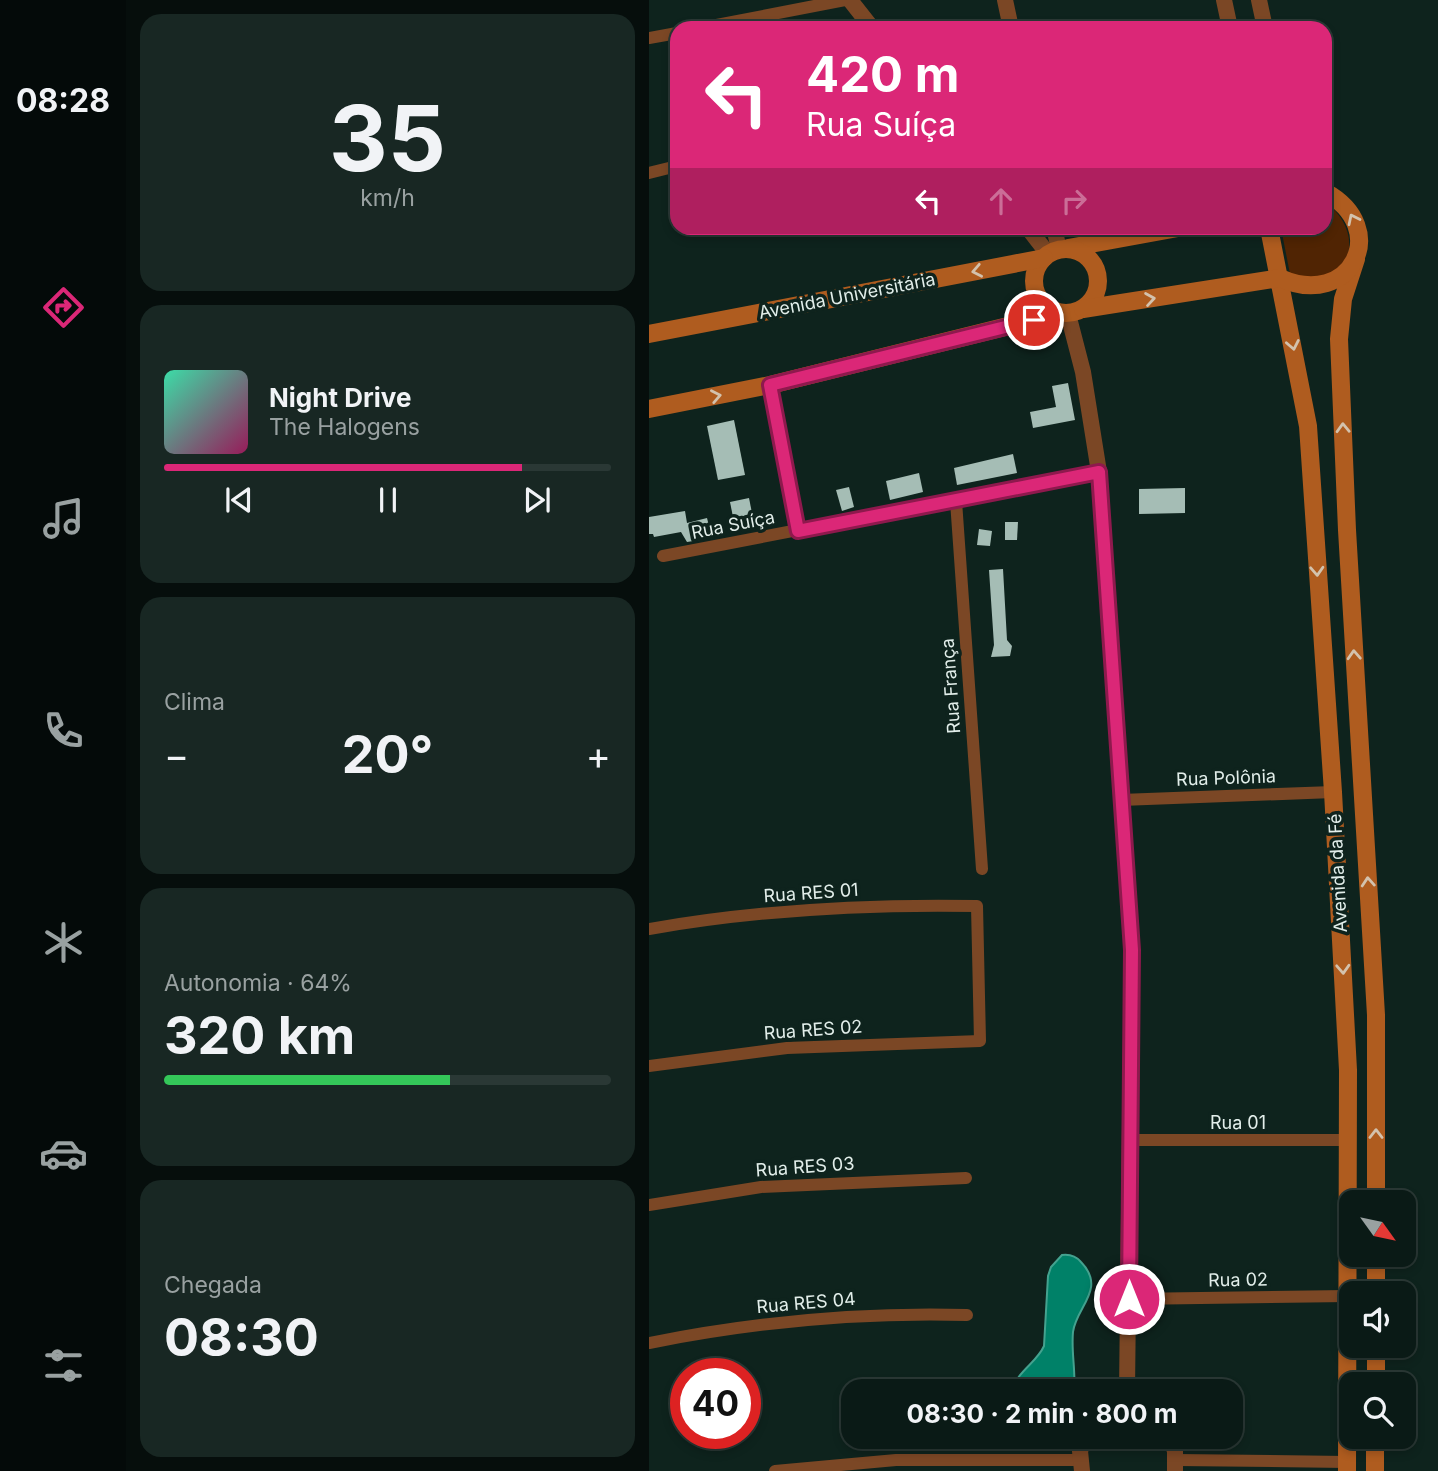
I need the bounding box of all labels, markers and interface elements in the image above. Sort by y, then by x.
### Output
text: 420 m [806,45,959,104]
icon: left [691,49,782,140]
text: 08:28 [16,81,110,120]
text: 35 [329,83,446,193]
text: Rua Suíça [806,105,956,144]
icon: left [909,182,947,220]
icon: ahead [982,182,1020,220]
icon: right [1055,182,1093,220]
text: km/h [360,184,415,212]
one-way arrow [1347,214,1361,227]
one-way arrow [971,262,983,277]
street label: Avenida Universitária [757,268,937,323]
icon: directions [39,283,88,332]
pin [1004,290,1064,350]
one-way arrow [1144,292,1156,307]
icon: arrive [1015,301,1053,339]
one-way arrow [1285,340,1300,351]
text: Night Drive [269,382,411,413]
one-way arrow [710,389,722,404]
text: The Halogens [269,413,420,441]
one-way arrow [1335,422,1350,433]
icon: previous [220,481,258,519]
icon: pause [369,481,407,519]
icon: next [518,481,556,519]
icon: music [39,494,88,543]
street label: Rua Suíça [689,506,776,543]
one-way arrow [1309,566,1324,577]
street label: Rua França [937,638,964,734]
one-way arrow [1347,649,1362,660]
text: Clima [164,688,225,716]
icon: phone [39,706,88,755]
text: 20° [342,723,433,786]
text: − [164,732,189,778]
text: + [586,732,611,778]
street label: Rua Polônia [1176,765,1276,790]
street label: Avenida da Fé [1324,813,1351,933]
one-way arrow [1360,876,1375,887]
street label: Rua RES 01 [763,879,859,906]
icon: climate [39,918,88,967]
one-way arrow [1335,964,1350,975]
text: Autonomia · 64% [164,969,352,997]
text: 320 km [164,1004,355,1067]
street label: Rua RES 02 [763,1016,863,1043]
street label: Rua 01 [1210,1112,1266,1133]
one-way arrow [1368,1128,1384,1139]
icon: car [39,1129,88,1178]
street label: Rua RES 03 [755,1153,855,1180]
north arrow [1339,1190,1415,1267]
map controls [1339,1190,1416,1449]
position arrow [1092,1262,1166,1336]
street label: Rua 02 [1208,1268,1268,1291]
text: Chegada [164,1271,262,1299]
button: sound [1339,1281,1416,1358]
street label: Rua RES 04 [756,1288,856,1317]
text: 08:30 [164,1306,319,1369]
icon: filters [39,1341,88,1390]
speed limit sign: 40 [670,1358,761,1449]
button: search [1339,1372,1416,1449]
text: 08:30 · 2 min · 800 m [907,1398,1177,1429]

